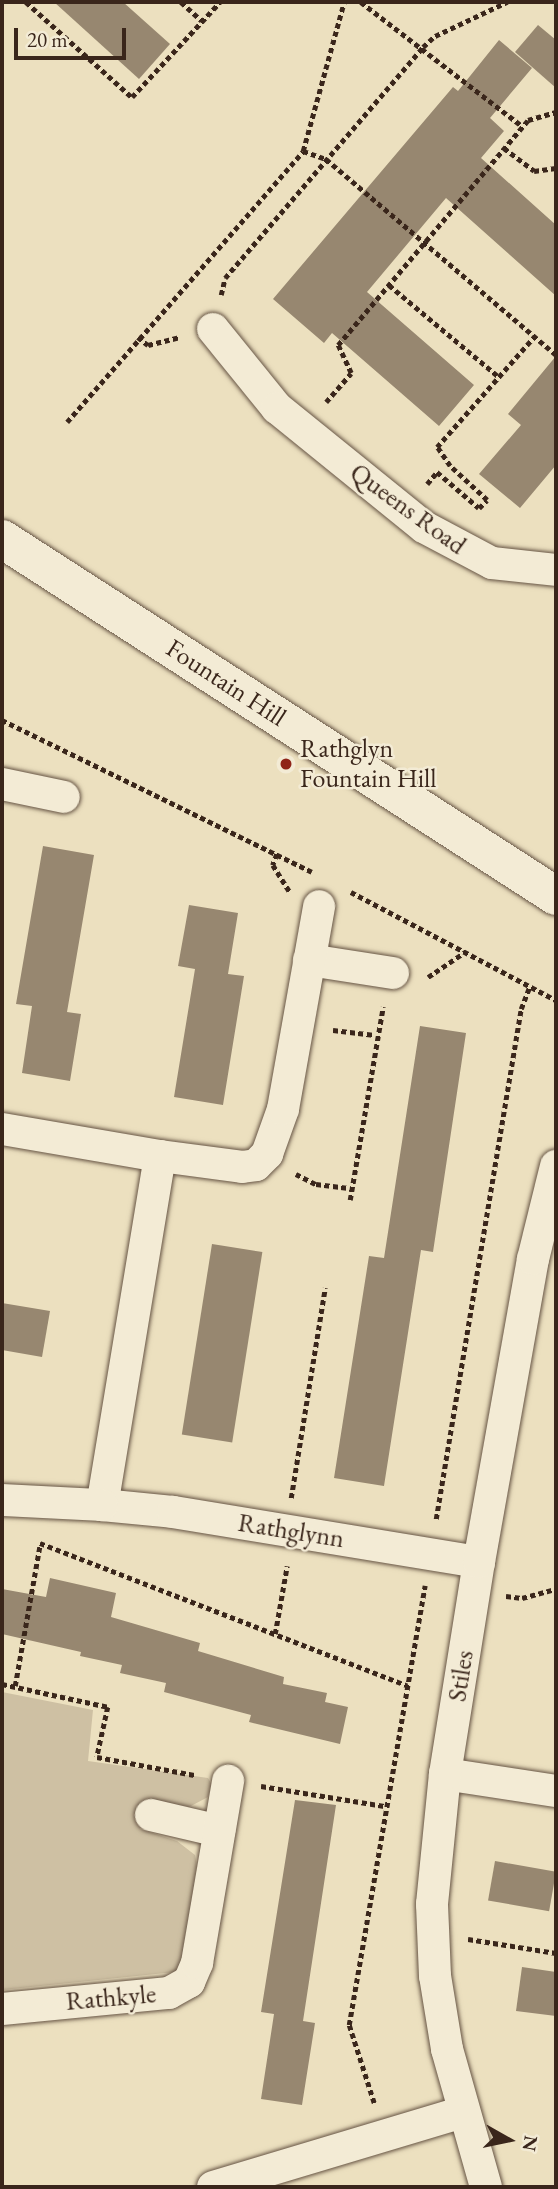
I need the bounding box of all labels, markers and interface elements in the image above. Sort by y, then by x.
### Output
scale bar [18,14,130,58]
text: 20 m [27,26,68,53]
street label: Queens Road [344,457,472,561]
street label: Fountain Hill [160,633,292,733]
place label: Rathglyn Fountain Hill [300,733,437,794]
marker: Rathglyn Fountain Hill [278,756,294,772]
street label: Rathglynn [236,1507,346,1555]
street label: Stiles [442,1648,480,1704]
street label: Rathkyle [65,1979,157,2017]
north arrow [474,2105,544,2175]
text: N [517,2134,544,2153]

